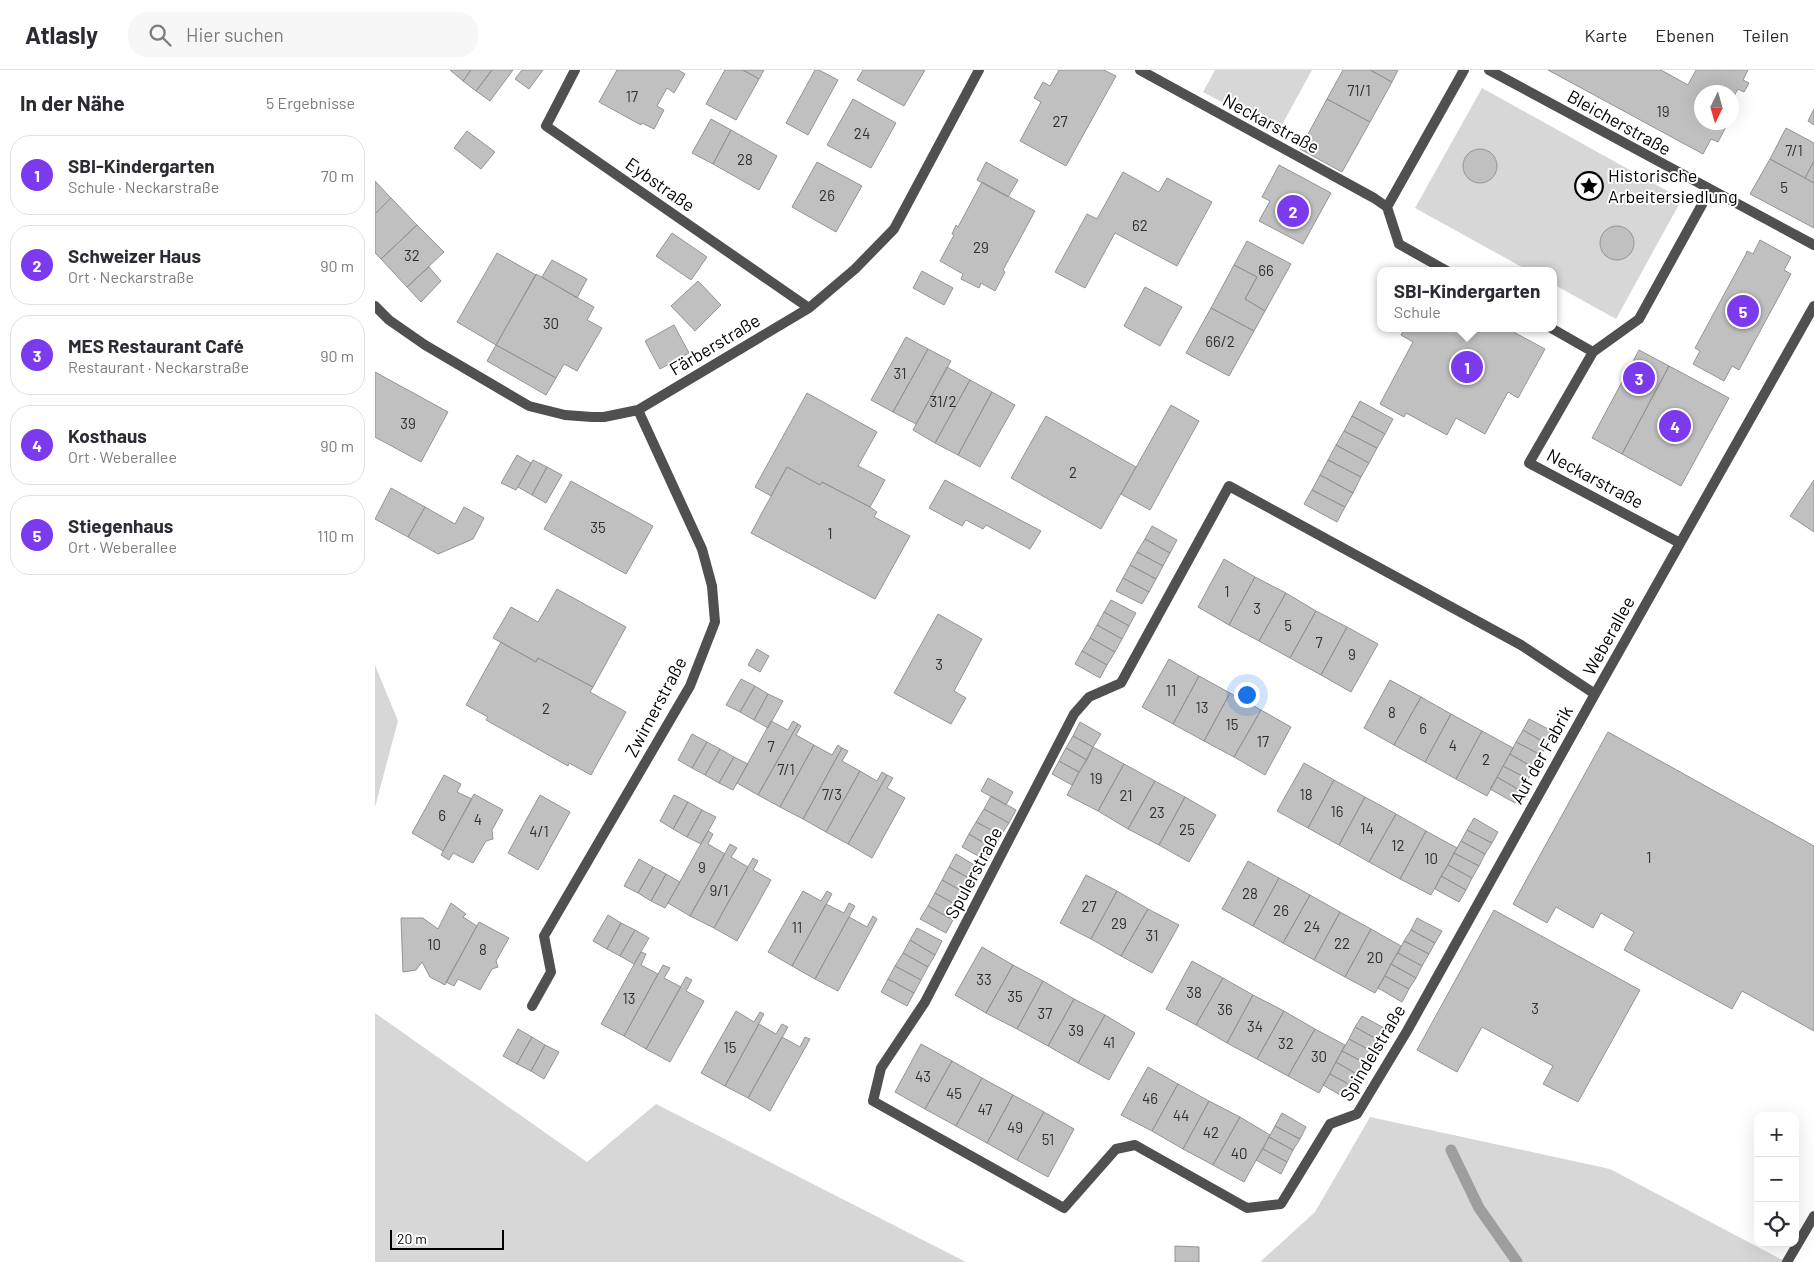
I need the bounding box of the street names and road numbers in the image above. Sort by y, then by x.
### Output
street label: Bleicherstraße [1564,85,1675,160]
street label: Neckarstraße [1219,88,1324,158]
street label: Eybstraße [622,152,699,216]
street label: Färberstraße [665,309,764,380]
street label: Neckarstraße [1543,443,1648,513]
street label: Weberallee [1577,592,1639,679]
street label: Zwirnerstraße [620,653,691,760]
street label: Auf der Fabrik [1505,702,1577,808]
street label: Spulerstraße [940,823,1007,922]
street label: Spindelstraße [1335,1000,1410,1105]

